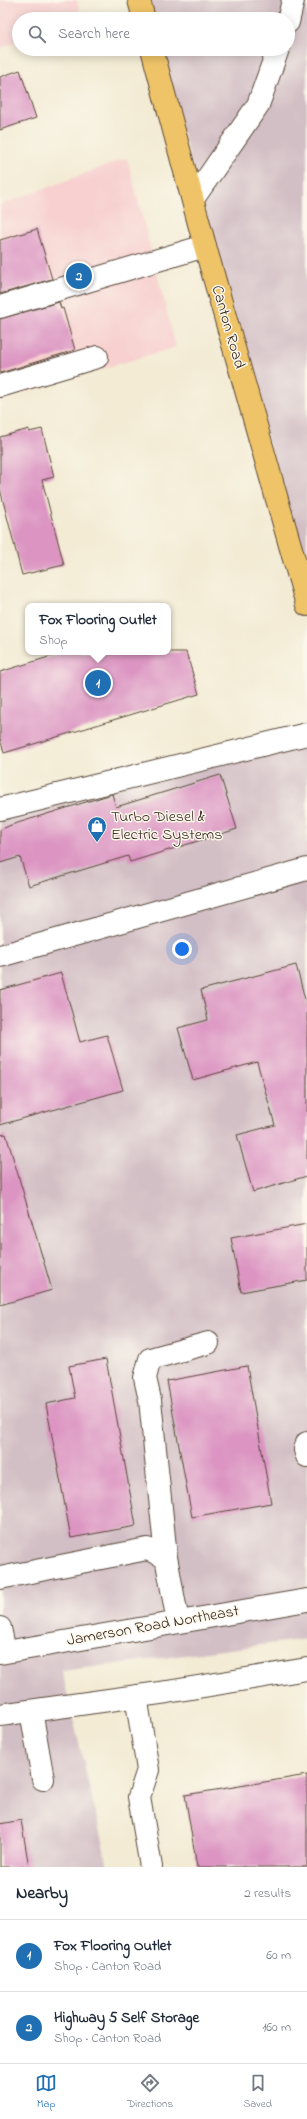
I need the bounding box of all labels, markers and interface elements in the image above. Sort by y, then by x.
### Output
search box [12,12,295,56]
icon: search [26,23,48,45]
text: Search here [58,23,130,45]
pin: 2 [66,261,92,291]
street label: Canton Road [205,283,251,372]
popup [25,603,171,655]
text: Fox Flooring Outlet [39,609,157,631]
text: Shop [39,631,68,650]
pin: 1 [85,668,111,698]
place label: Turbo Diesel & Electric Systems [111,805,222,847]
shop icon: Turbo Diesel & Electric Systems [86,815,108,843]
your location [172,939,192,959]
street label: Jamerson Road Northeast [65,1599,242,1653]
text: Nearby [16,1881,68,1906]
text: 2 results [244,1884,291,1903]
text: Fox Flooring Outlet [54,1935,171,1957]
text: 1 [27,1946,31,1965]
text: 60 m [266,1946,291,1965]
text: Shop · Canton Road [54,1957,161,1976]
text: Highway 5 Self Storage [54,2007,199,2029]
text: 2 [26,2018,32,2037]
text: 160 m [262,2018,291,2037]
text: Shop · Canton Road [54,2029,161,2048]
tab: Map [35,2072,57,2112]
tab: Directions [127,2072,173,2112]
tab: Saved [243,2072,272,2112]

